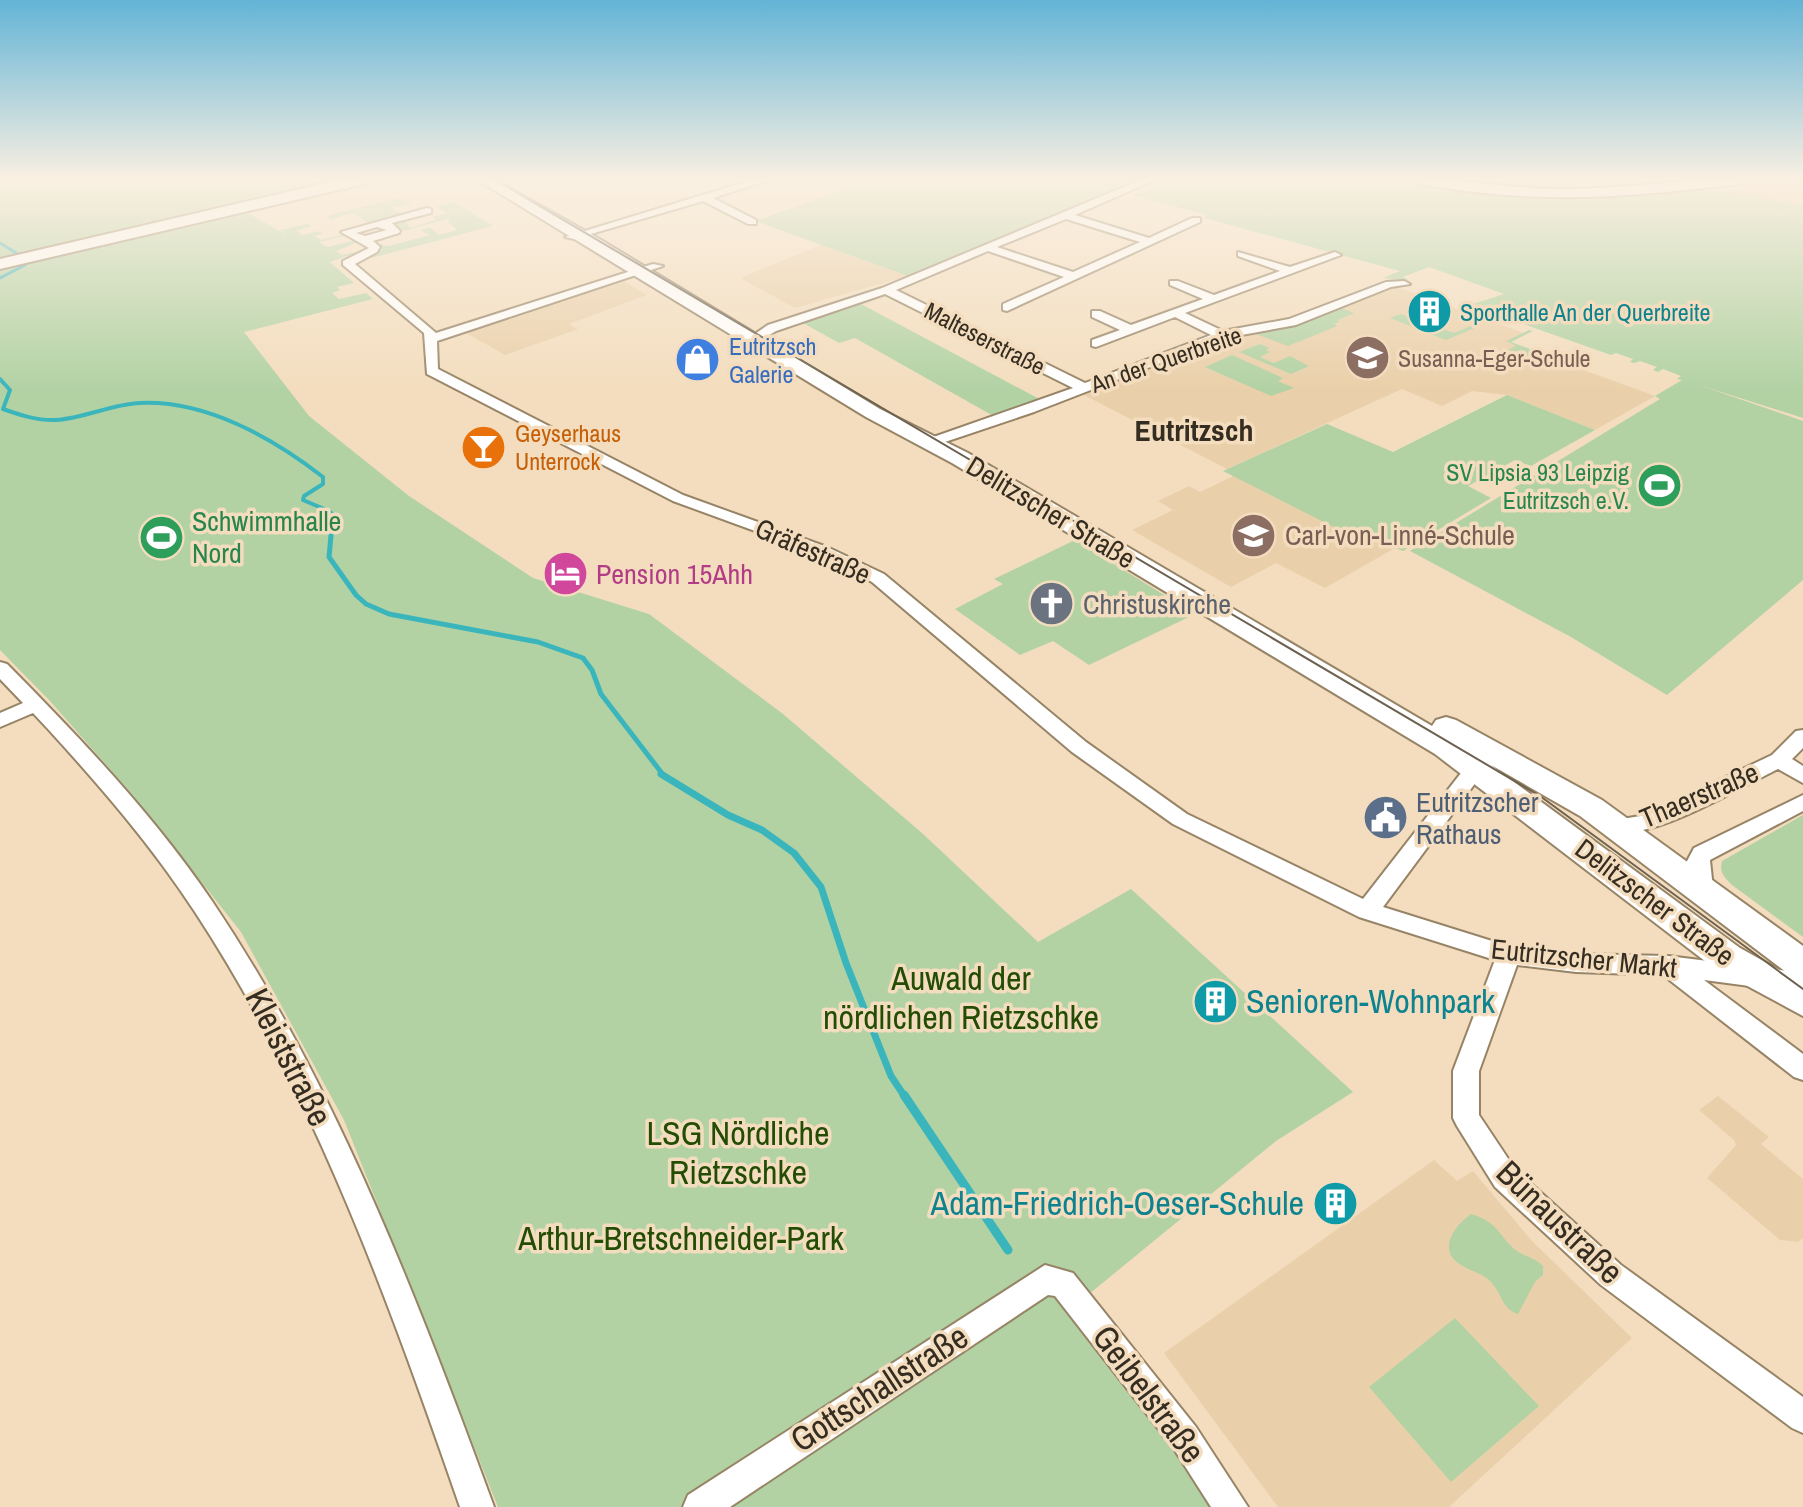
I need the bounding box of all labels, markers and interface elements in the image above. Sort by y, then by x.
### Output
building icon: Sporthalle An der Querbreite [1405,288,1453,336]
street label: Malteserstraße [919,294,1051,382]
place label: Sporthalle An der Querbreite [1460,296,1711,328]
street label: An der Querbreite [1085,318,1246,400]
place label: Eutritzsch Galerie [729,330,817,390]
school or university icon: Susanna-Eger-Schule [1343,334,1391,382]
shop icon: Eutritzsch Galerie [674,336,722,384]
place label: Susanna-Eger-Schule [1398,342,1591,374]
district label: Eutritzsch [1135,410,1253,450]
place label: Geyserhaus Unterrock [515,417,621,477]
bar icon: Geyserhaus Unterrock [460,423,508,471]
street label: Delitzscher Straße [960,447,1142,577]
place label: SV Lipsia 93 Leipzig Eutritzsch e.V. [1446,456,1629,516]
sports icon: SV Lipsia 93 Leipzig Eutritzsch e.V. [1636,462,1684,510]
place label: Schwimmhalle Nord [192,502,341,572]
street label: Gräfestraße [749,509,877,593]
school or university icon: Carl-von-Linné-Schule [1230,511,1278,559]
sports icon: Schwimmhalle Nord [137,513,185,561]
place label: Carl-von-Linné-Schule [1285,516,1515,554]
hotel icon: Pension 15Ahh [541,550,589,598]
place label: Pension 15Ahh [596,555,753,593]
church icon: Christuskirche [1028,580,1076,628]
place label: Christuskirche [1083,585,1231,623]
street label: Thaerstraße [1634,753,1764,837]
place label: Eutritzscher Rathaus [1416,783,1539,853]
public building icon: Eutritzscher Rathaus [1361,794,1409,842]
street label: Delitzscher Straße [1568,830,1742,974]
street label: Eutritzscher Markt [1489,929,1679,987]
park label: Auwald der nördlichen Rietzschke [823,955,1099,1040]
building icon: Senioren-Wohnpark [1191,977,1239,1025]
place label: Senioren-Wohnpark [1246,978,1495,1024]
street label: Kleiststraße [235,980,343,1134]
park label: LSG Nördliche Rietzschke [647,1110,829,1195]
street label: Bünaustraße [1487,1150,1633,1294]
building icon: Adam-Friedrich-Oeser-Schule [1311,1179,1359,1227]
place label: Adam-Friedrich-Oeser-Schule [930,1180,1304,1226]
park label: Arthur-Bretschneider-Park [517,1215,844,1261]
street label: Gottschallstraße [781,1313,977,1463]
street label: Geibelstraße [1082,1316,1216,1472]

